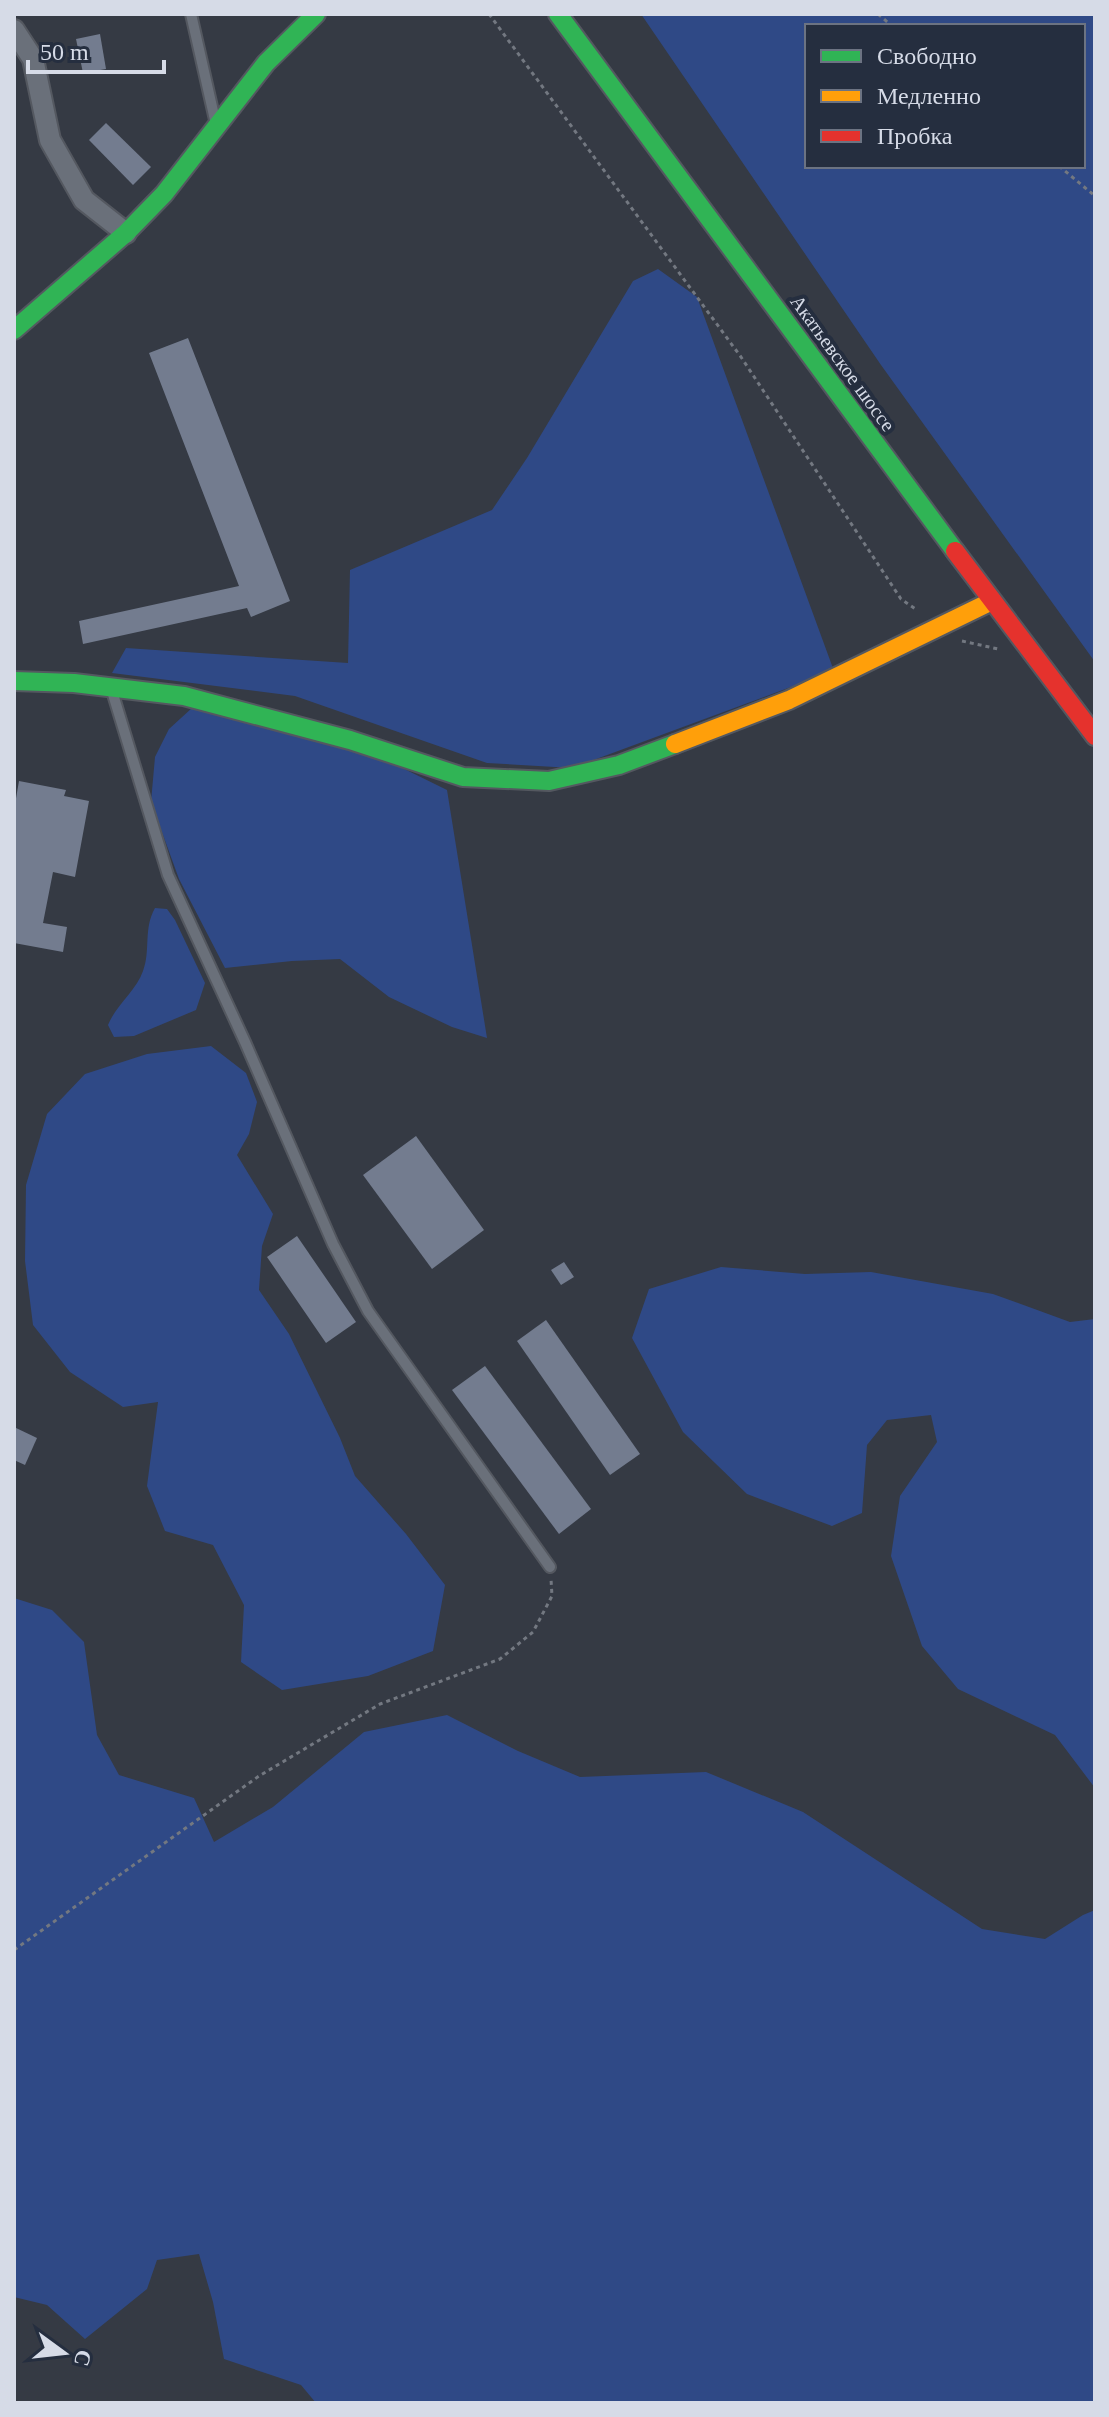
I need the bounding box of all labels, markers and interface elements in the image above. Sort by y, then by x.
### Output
scale bar [28,24,164,74]
legend [805,24,1085,168]
text: 50 m [40,39,89,65]
text: Свободно [877,43,977,69]
text: Медленно [877,83,981,109]
text: Пробка [877,123,953,149]
street label: Акатьевское шоссе [786,291,900,435]
north arrow [24,2313,104,2393]
text: С [69,2347,97,2369]

